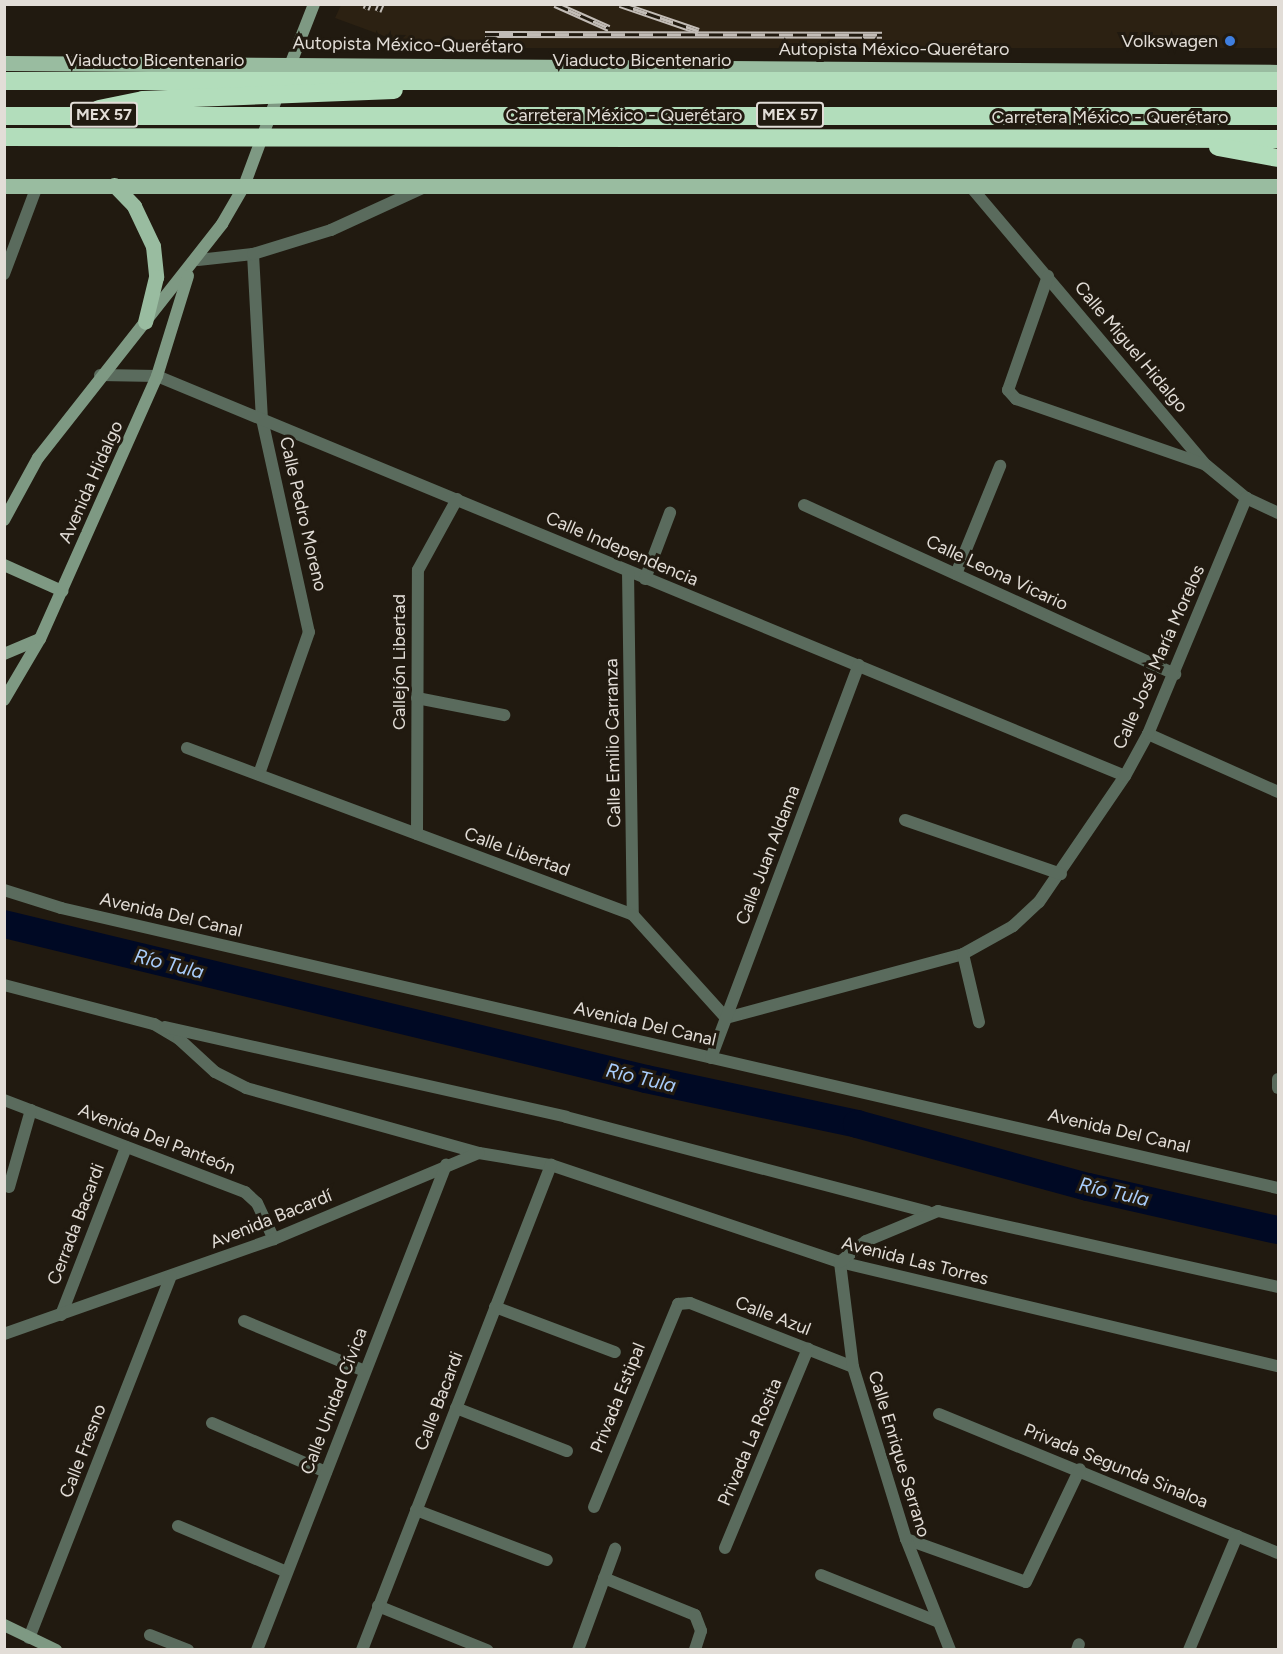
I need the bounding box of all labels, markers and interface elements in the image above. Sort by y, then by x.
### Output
place label: Volkswagen [1121,30,1218,52]
street label: Autopista México-Querétaro [292,32,524,58]
marker: Volkswagen [1223,34,1237,48]
street label: Autopista México-Querétaro [779,38,1009,60]
street label: Viaducto Bicentenario [65,49,245,71]
street label: Viaducto Bicentenario [552,49,732,71]
road number: MEX 57 [70,102,138,128]
road number: MEX 57 [756,102,824,128]
street label: Carretera México - Querétaro [505,104,743,126]
street label: Carretera México - Querétaro [991,106,1229,128]
street label: Calle Miguel Hidalgo [1070,277,1192,417]
street label: Avenida Hidalgo [54,417,128,547]
street label: Calle Pedro Moreno [275,435,331,593]
street label: Calle Independencia [542,507,702,591]
street label: Calle Leona Vicario [923,531,1071,615]
street label: Calle José María Morelos [1109,562,1209,752]
street label: Callejón Libertad [388,594,410,730]
street label: Calle Emilio Carranza [601,658,625,828]
street label: Calle Juan Aldama [731,782,805,928]
street label: Calle Libertad [461,823,573,881]
street label: Avenida Del Canal [98,888,244,942]
water label: Río Tula [132,944,206,984]
street label: Avenida Del Canal [572,997,718,1051]
water label: Río Tula [604,1058,678,1098]
street label: Avenida Del Panteón [75,1099,239,1179]
street label: Avenida Del Canal [1046,1104,1192,1158]
street label: Cerrada Bacardi [43,1160,109,1288]
water label: Río Tula [1077,1172,1151,1212]
street label: Avenida Bacardí [207,1185,335,1253]
street label: Avenida Las Torres [839,1232,991,1290]
street label: Calle Azul [732,1292,814,1340]
street label: Calle Unidad Cívica [296,1324,372,1478]
street label: Privada Estipal [586,1340,650,1456]
street label: Calle Bacardi [410,1348,468,1454]
street label: Calle Enrique Serrano [863,1368,935,1540]
street label: Privada La Rosita [713,1375,787,1509]
street label: Calle Fresno [55,1401,111,1501]
street label: Privada Segunda Sinaloa [1021,1419,1211,1513]

